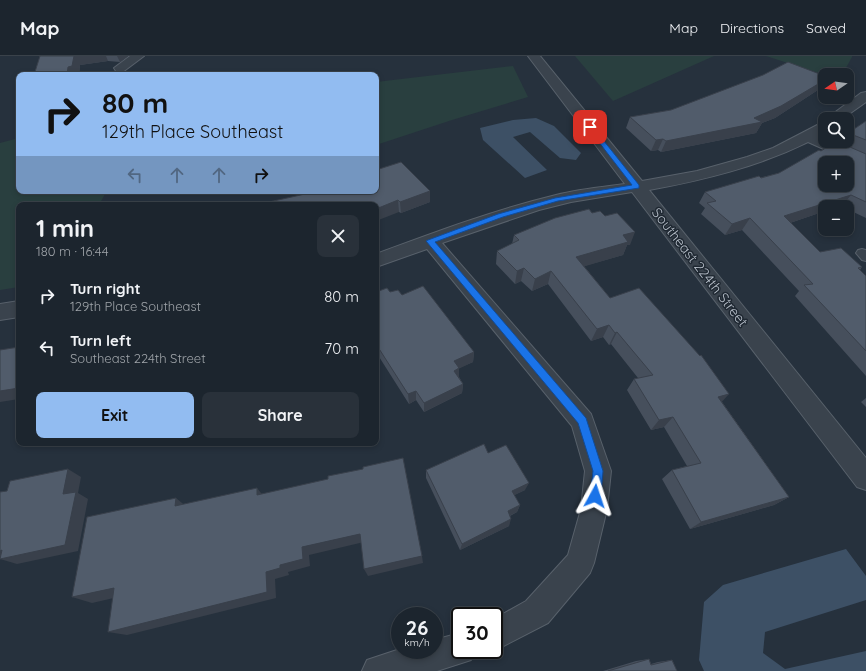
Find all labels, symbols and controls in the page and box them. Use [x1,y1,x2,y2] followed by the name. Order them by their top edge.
[20,16,59,40] text: Map
[669,19,698,37] text: Map
[720,19,784,37] text: Directions
[806,19,846,37] text: Saved
[818,68,854,104] north arrow
[818,68,854,236] map controls
[102,85,168,120] text: 80 m
[36,88,88,140] icon: right
[573,110,607,144] pin
[818,112,854,148] button: search
[579,116,601,138] icon: arrive
[102,120,283,143] text: 129th Place Southeast
[818,156,854,192] button: +
[124,164,146,186] icon: left
[166,164,188,186] icon: ahead
[208,164,230,186] icon: ahead
[250,164,272,186] icon: right
[818,200,854,236] button: −
[648,204,752,330] street label: Southeast 224th Street
[36,213,94,243] text: 1 min
[317,215,359,257] button: close
[36,243,109,259] text: 180 m · 16:44
[70,279,141,298] text: Turn right
[36,285,58,307] icon: right
[324,287,359,306] text: 80 m
[70,298,201,314] text: 129th Place Southeast
[70,331,132,350] text: Turn left
[36,337,58,359] icon: left
[325,339,359,358] text: 70 m
[70,350,206,366] text: Southeast 224th Street
[36,392,194,438] button: Exit
[202,392,359,438] button: Share
[574,475,616,517] position arrow
[451,607,503,659] speed limit sign: 30
[406,615,428,640] text: 26
[404,636,430,649] text: km/h

